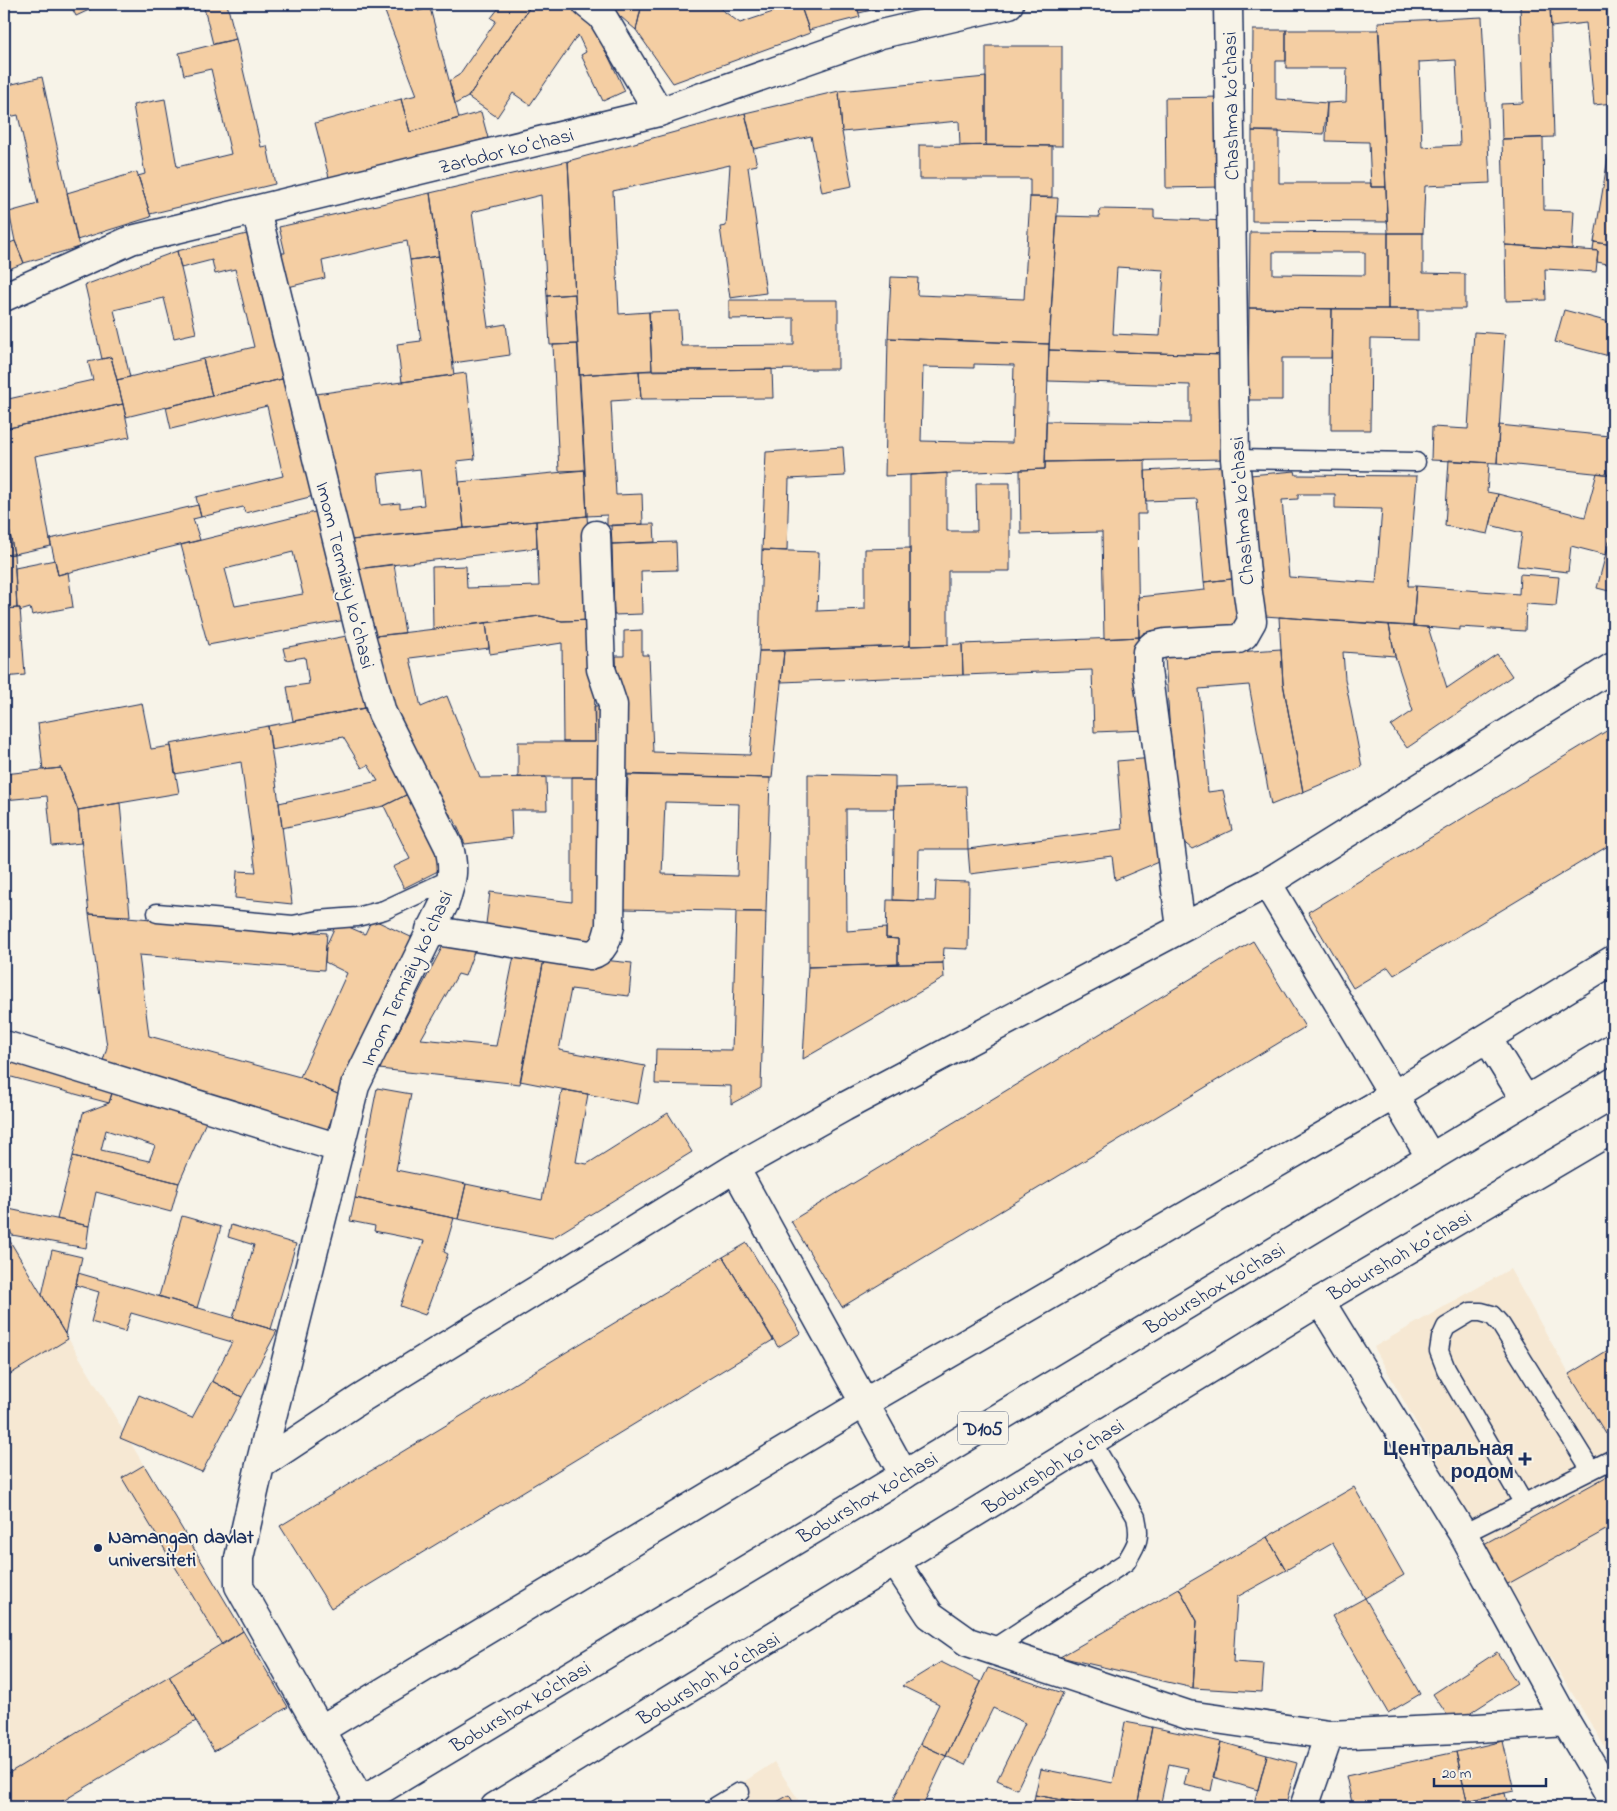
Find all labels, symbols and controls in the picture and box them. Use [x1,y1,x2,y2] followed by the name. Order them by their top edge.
[1217,31,1248,181] street label: Chashma koʻchasi
[436,122,577,183] street label: Zarbdor koʻchasi
[1224,436,1263,586] street label: Chashma koʻchasi
[306,479,381,672] street label: Imom Termiziy koʻchasi
[355,886,462,1072] street label: Imom Termiziy koʻchasi
[1322,1204,1478,1311] street label: Boburshoh koʻchasi
[1139,1237,1291,1344] street label: Boburshox ko'chasi
[958,1412,1008,1445] road number: D105
[977,1413,1131,1524] street label: Boburshoh koʻchasi
[1383,1436,1514,1488] place label: Центральная родом
[792,1446,944,1553] street label: Boburshox ko'chasi
[1518,1452,1532,1466] marker: Центральная родом
[108,1524,254,1576] place label: Namangan davlat universiteti
[92,1542,104,1554] marker: Namangan davlat universiteti
[632,1626,786,1735] street label: Boburshoh koʻchasi
[445,1655,597,1762] street label: Boburshox ko'chasi
[1434,1756,1547,1788] scale bar
[1442,1763,1472,1785] text: 20 m

